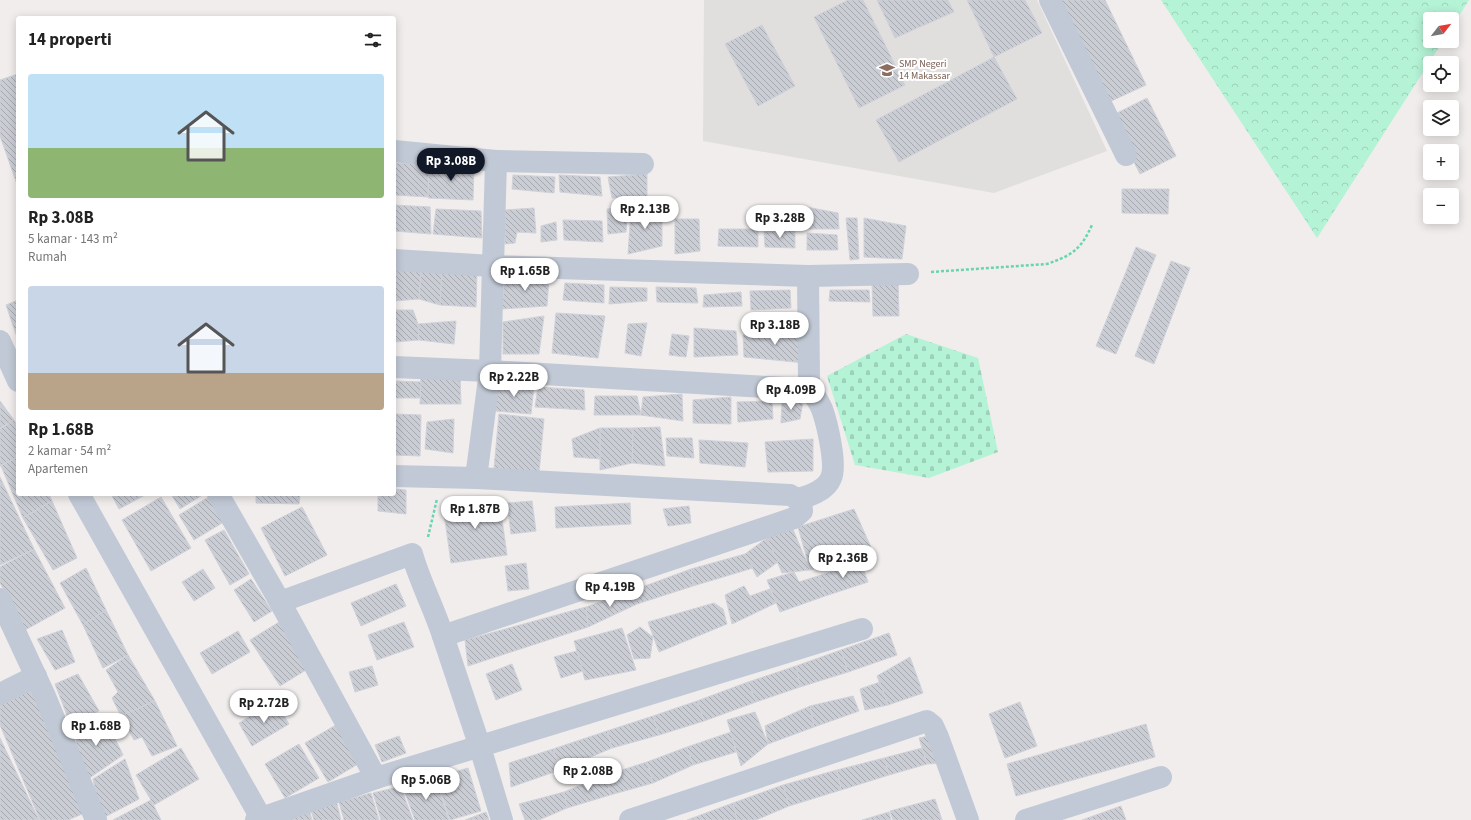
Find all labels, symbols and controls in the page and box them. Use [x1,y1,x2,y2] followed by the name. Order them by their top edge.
[1423,12,1459,48] north arrow
[1423,12,1459,224] map controls
[28,28,112,52] text: 14 properti
[362,29,384,51] icon: filters
[1423,56,1459,92] button: locate
[899,57,951,83] place label: SMP Negeri 14 Makassar
[878,61,896,79] school or university icon: SMP Negeri 14 Makassar
[170,100,242,172] icon: home
[1423,100,1459,136] button: layers
[1423,144,1459,180] button: +
[410,148,492,182] pin: Rp 3.08B
[426,152,476,170] text: Rp 3.08B
[1423,188,1459,224] button: −
[604,196,686,230] pin: Rp 2.13B
[620,200,670,218] text: Rp 2.13B
[739,205,821,239] pin: Rp 3.28B
[28,206,94,230] text: Rp 3.08B
[755,209,805,227] text: Rp 3.28B
[28,230,118,248] text: 5 kamar · 143 m²
[28,248,67,266] text: Rumah
[484,258,566,292] pin: Rp 1.65B
[500,262,550,280] text: Rp 1.65B
[170,312,242,384] icon: home
[734,312,816,346] pin: Rp 3.18B
[750,316,800,334] text: Rp 3.18B
[473,364,555,398] pin: Rp 2.22B
[489,368,539,386] text: Rp 2.22B
[750,377,832,411] pin: Rp 4.09B
[766,381,816,399] text: Rp 4.09B
[28,418,94,442] text: Rp 1.68B
[28,442,111,460] text: 2 kamar · 54 m²
[28,460,88,478] text: Apartemen
[434,496,516,530] pin: Rp 1.87B
[450,500,500,518] text: Rp 1.87B
[802,545,884,579] pin: Rp 2.36B
[818,549,868,567] text: Rp 2.36B
[569,574,651,608] pin: Rp 4.19B
[585,578,635,596] text: Rp 4.19B
[223,690,305,724] pin: Rp 2.72B
[239,694,289,712] text: Rp 2.72B
[55,713,137,747] pin: Rp 1.68B
[71,717,121,735] text: Rp 1.68B
[547,758,629,792] pin: Rp 2.08B
[563,762,613,780] text: Rp 2.08B
[385,767,467,801] pin: Rp 5.06B
[401,771,451,789] text: Rp 5.06B

